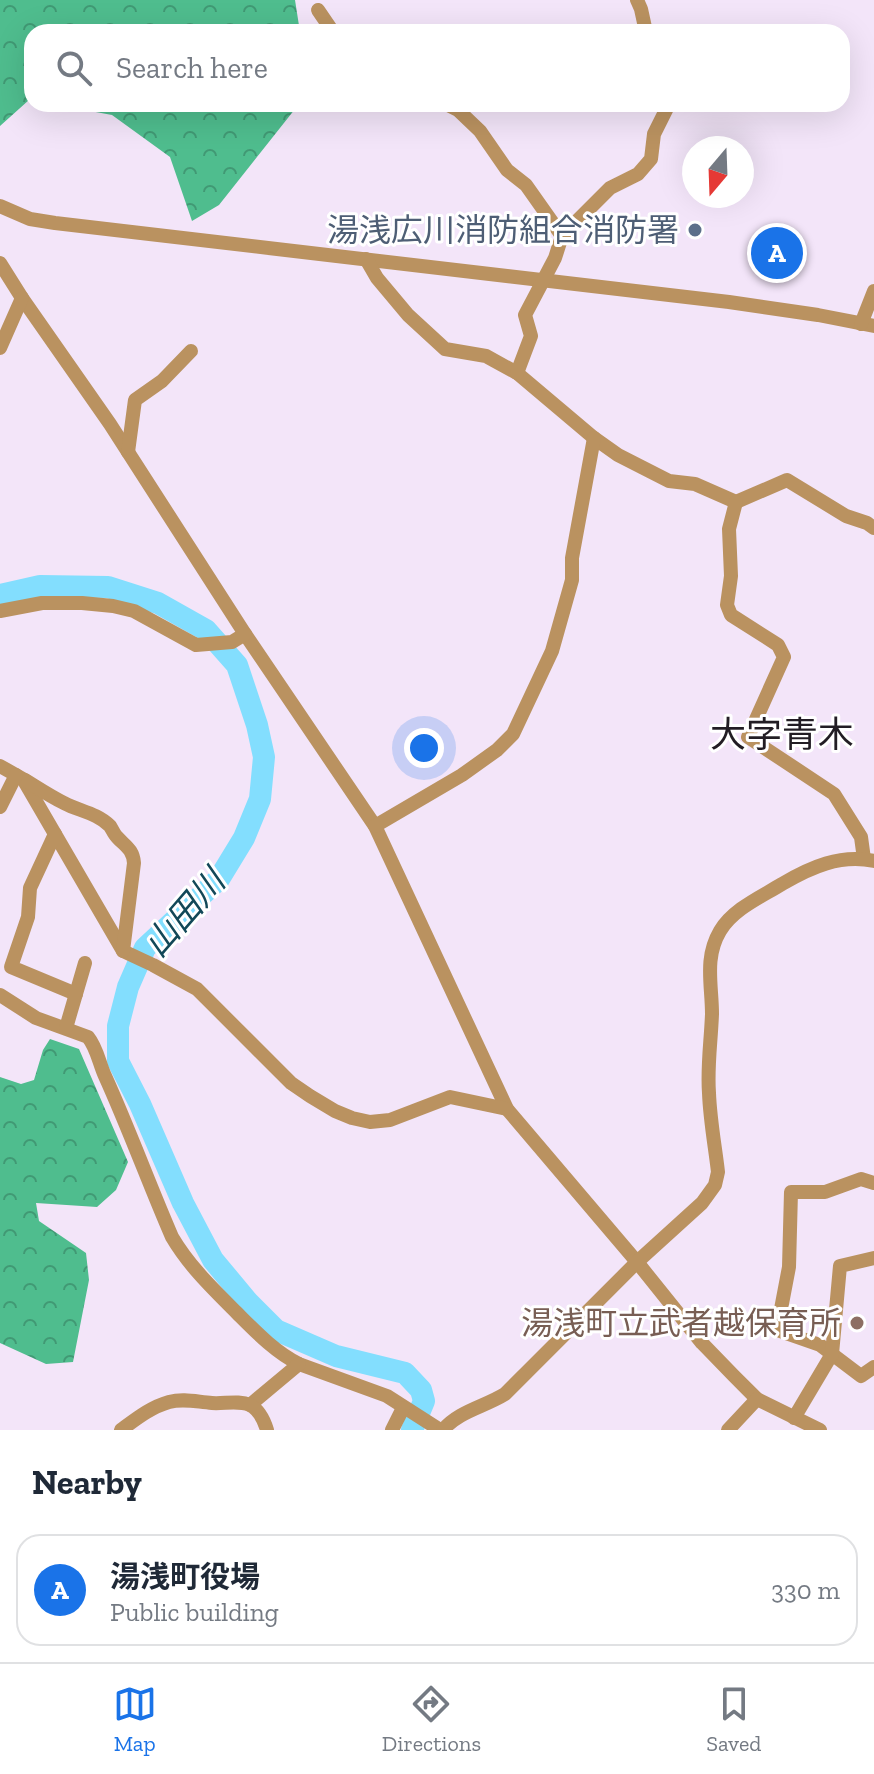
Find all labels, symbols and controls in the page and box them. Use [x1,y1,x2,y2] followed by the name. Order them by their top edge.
[24,24,850,112] search box
[52,46,96,90] icon: search
[116,50,268,86] text: Search here
[682,136,754,208] north arrow
[327,211,679,249] place label: 湯浅広川消防組合消防署
[686,221,704,239] marker: 湯浅広川消防組合消防署
[751,223,803,283] pin: A
[710,713,854,756] district label: 大字青木
[404,728,444,768] your location
[135,859,235,965] water label: 山田川
[521,1304,841,1342] place label: 湯浅町立武者越保育所
[848,1314,866,1332] marker: 湯浅町立武者越保育所
[32,1462,142,1503] text: Nearby
[110,1559,260,1595] text: 湯浅町役場
[51,1574,69,1606] text: A
[771,1574,840,1606] text: 330 m
[110,1596,279,1628] text: Public building
[113,1682,157,1757] tab: Map
[382,1682,481,1757] tab: Directions
[706,1682,761,1757] tab: Saved

